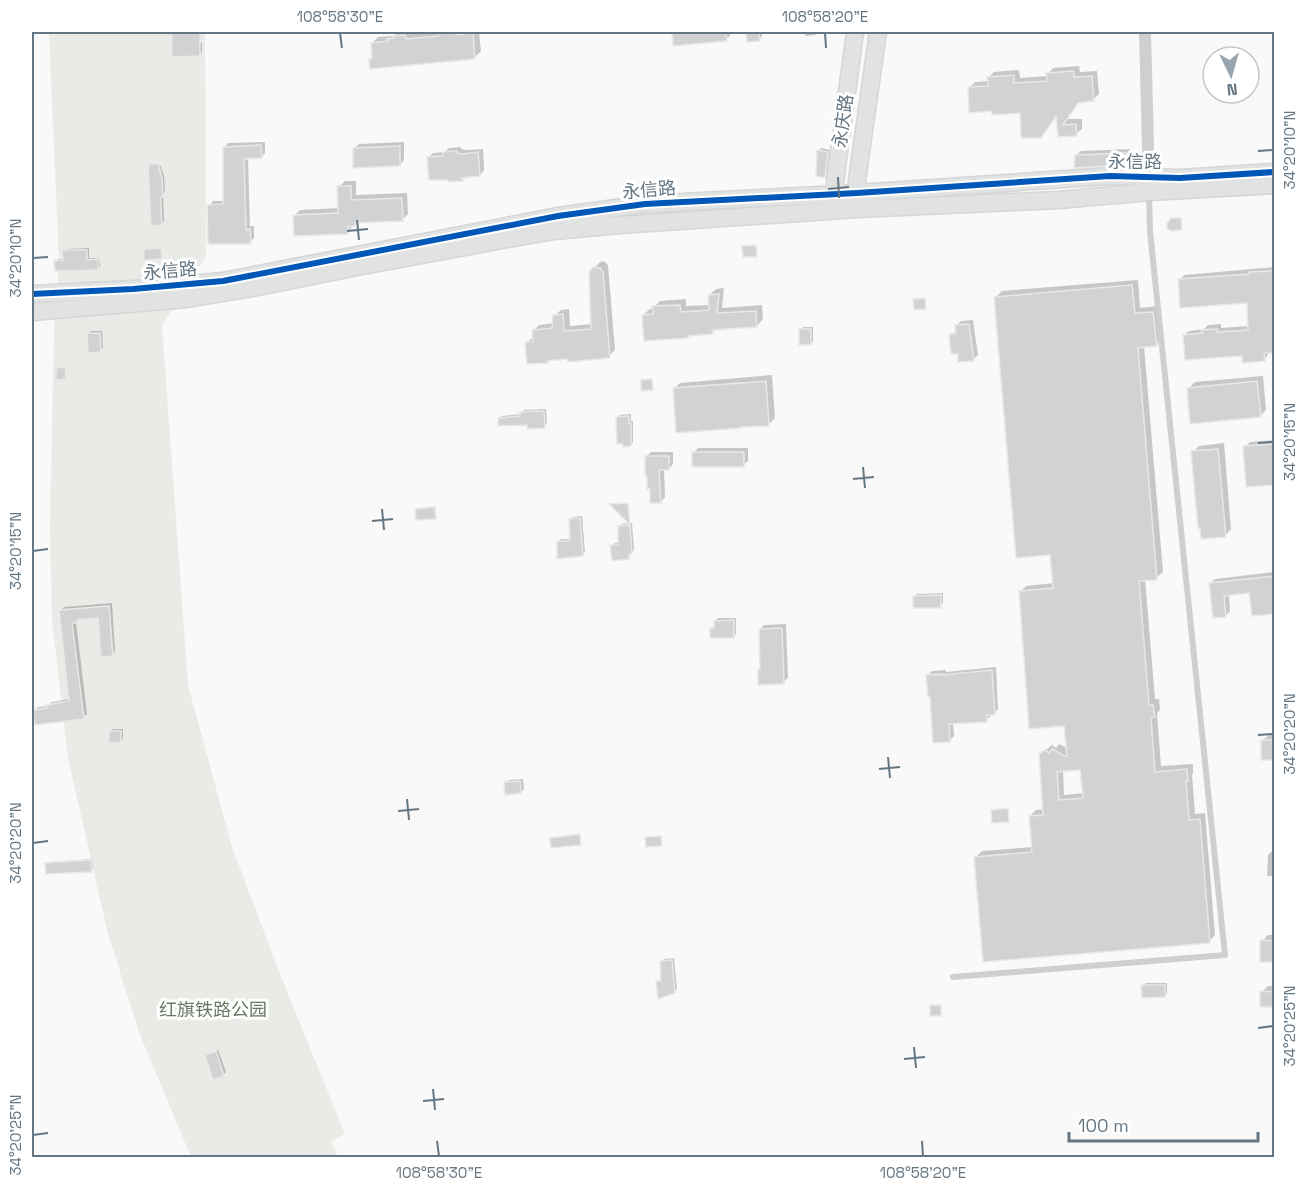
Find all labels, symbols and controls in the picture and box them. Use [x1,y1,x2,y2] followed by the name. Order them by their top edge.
[297,7,383,26] text: 108°58'30"E
[782,7,868,26] text: 108°58'20"E
[1201,45,1261,105] north arrow
[1226,79,1239,100] text: N
[827,93,858,149] street label: 永庆路
[1280,111,1299,189] text: 34°20'10"N
[1108,150,1162,173] street label: 永信路
[621,176,677,203] street label: 永信路
[6,219,25,297] text: 34°20'10"N
[142,257,198,284] street label: 永信路
[1280,403,1299,481] text: 34°20'15"N
[6,512,25,590] text: 34°20'15"N
[1280,693,1299,775] text: 34°20'20"N
[6,802,25,884] text: 34°20'20"N
[1280,986,1299,1066] text: 34°20'25"N
[159,998,267,1021] park label: 红旗铁路公园
[6,1095,25,1175] text: 34°20'25"N
[1069,1105,1258,1143] scale bar
[1078,1114,1129,1137] text: 100 m
[396,1163,482,1182] text: 108°58'30"E
[880,1163,966,1182] text: 108°58'20"E

